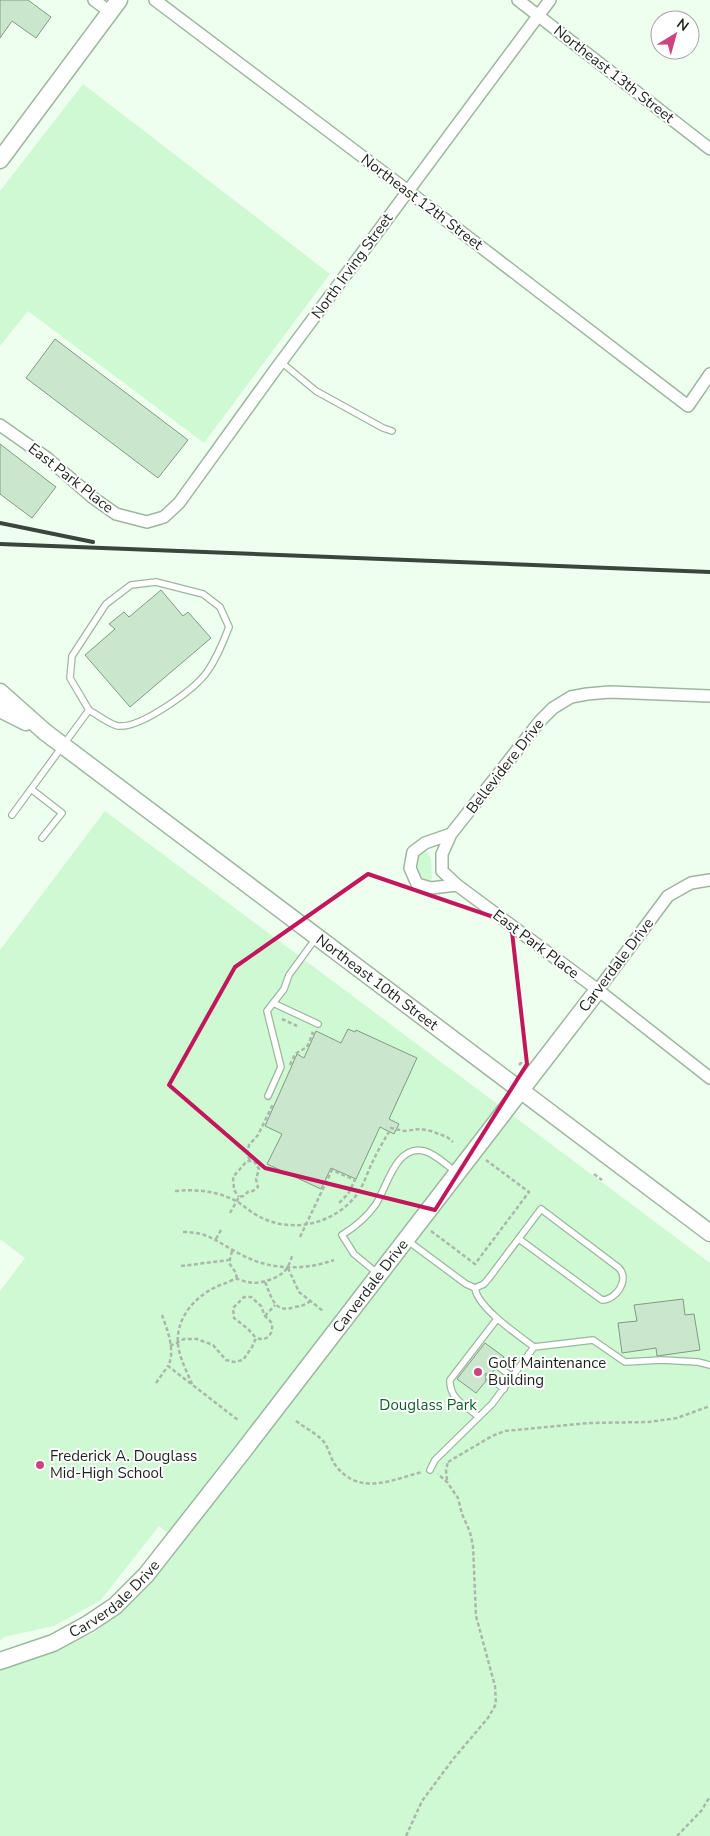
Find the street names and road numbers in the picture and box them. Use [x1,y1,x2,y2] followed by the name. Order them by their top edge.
[550,21,679,128] street label: Northeast 13th Street
[357,150,488,255] street label: Northeast 12th Street
[307,209,397,323] street label: North Irving Street
[24,438,118,518] street label: East Park Place
[462,714,548,818] street label: Bellevidere Drive
[489,905,583,983] street label: East Park Place
[574,914,658,1016] street label: Carverdale Drive
[312,930,443,1035] street label: Northeast 10th Street
[328,1235,413,1337] street label: Carverdale Drive
[65,1556,164,1642] street label: Carverdale Drive

